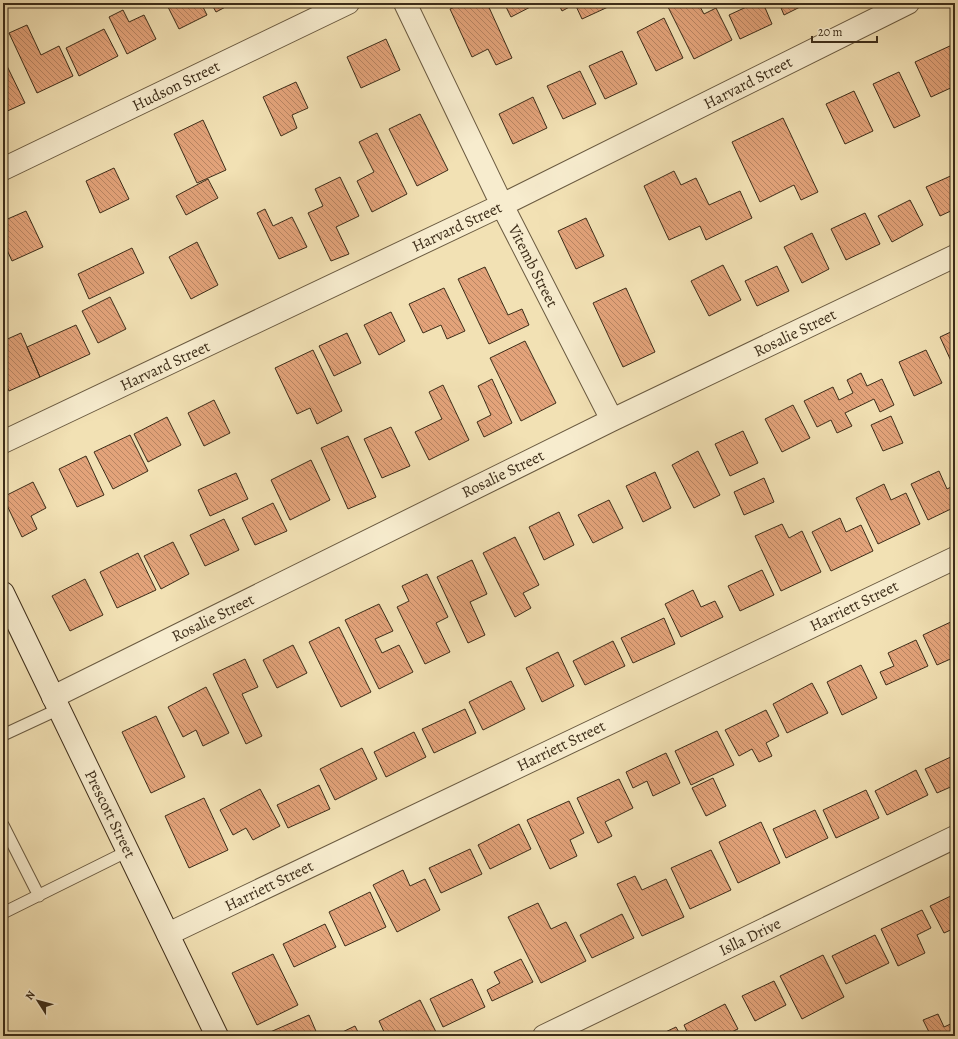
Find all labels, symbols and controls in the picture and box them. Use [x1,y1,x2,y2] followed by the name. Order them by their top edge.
[812,18,877,44] scale bar
[818,24,842,40] text: 20 m
[700,51,796,115] street label: Harvard Street
[128,55,224,117] street label: Hudson Street
[408,197,506,257] street label: Harvard Street
[502,220,563,311] street label: Vitemb Street
[750,304,840,362] street label: Rosalie Street
[116,336,214,396] street label: Harvard Street
[458,445,548,503] street label: Rosalie Street
[806,575,902,637] street label: Harriett Street
[168,589,258,647] street label: Rosalie Street
[513,715,609,777] street label: Harriett Street
[79,766,141,862] street label: Prescott Street
[221,855,317,917] street label: Harriett Street
[715,913,785,961] street label: Islla Drive
[18,981,58,1021] north arrow
[22,988,39,1003] text: N

